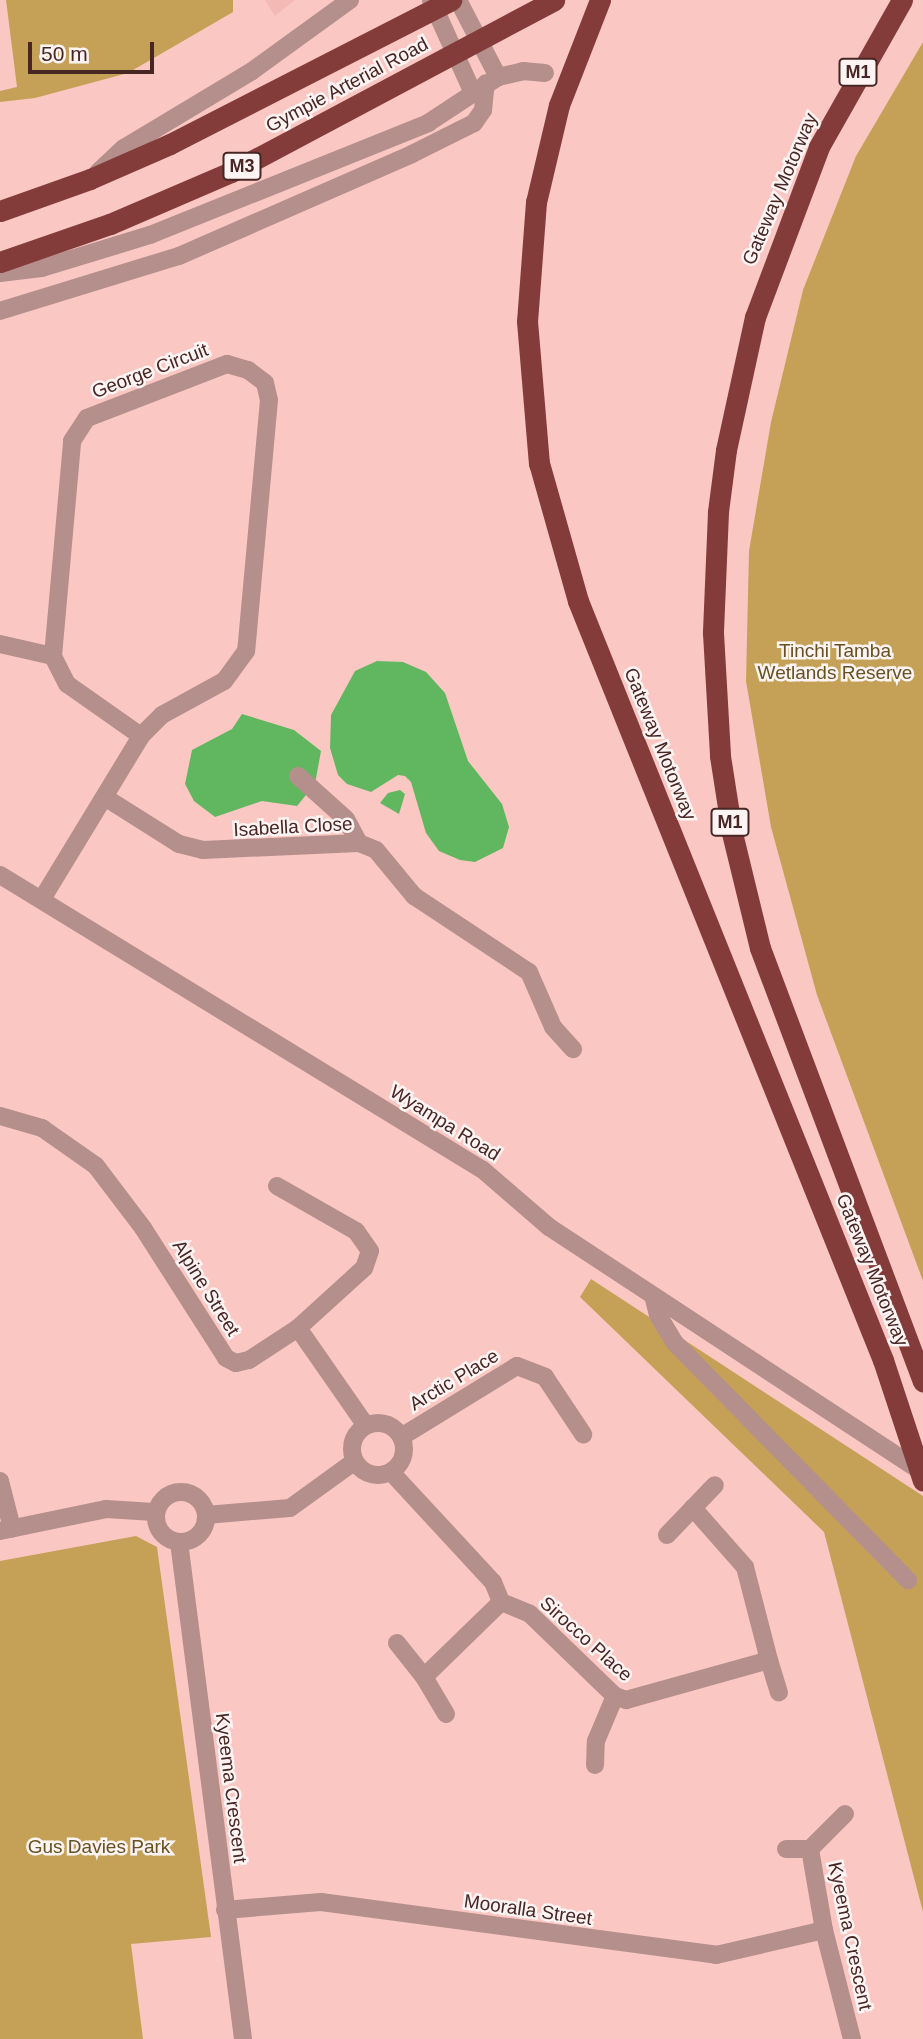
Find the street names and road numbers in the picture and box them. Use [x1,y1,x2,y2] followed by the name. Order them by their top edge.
[261,32,433,138] street label: Gympie Arterial Road
[837,58,879,86] road number: M1
[738,110,822,268] street label: Gateway Motorway
[221,152,263,181] road number: M3
[89,338,211,404] street label: George Circuit
[619,664,701,824] street label: Gateway Motorway
[709,808,751,836] road number: M1
[233,812,353,842] street label: Isabella Close
[386,1080,504,1166] street label: Wyampa Road
[831,1190,913,1350] street label: Gateway Motorway
[168,1236,244,1340] street label: Alpine Street
[405,1344,503,1416] street label: Arctic Place
[535,1592,637,1686] street label: Sirocco Place
[210,1712,252,1864] street label: Kyeema Crescent
[823,1860,877,2012] street label: Kyeema Crescent
[463,1890,593,1930] street label: Mooralla Street

